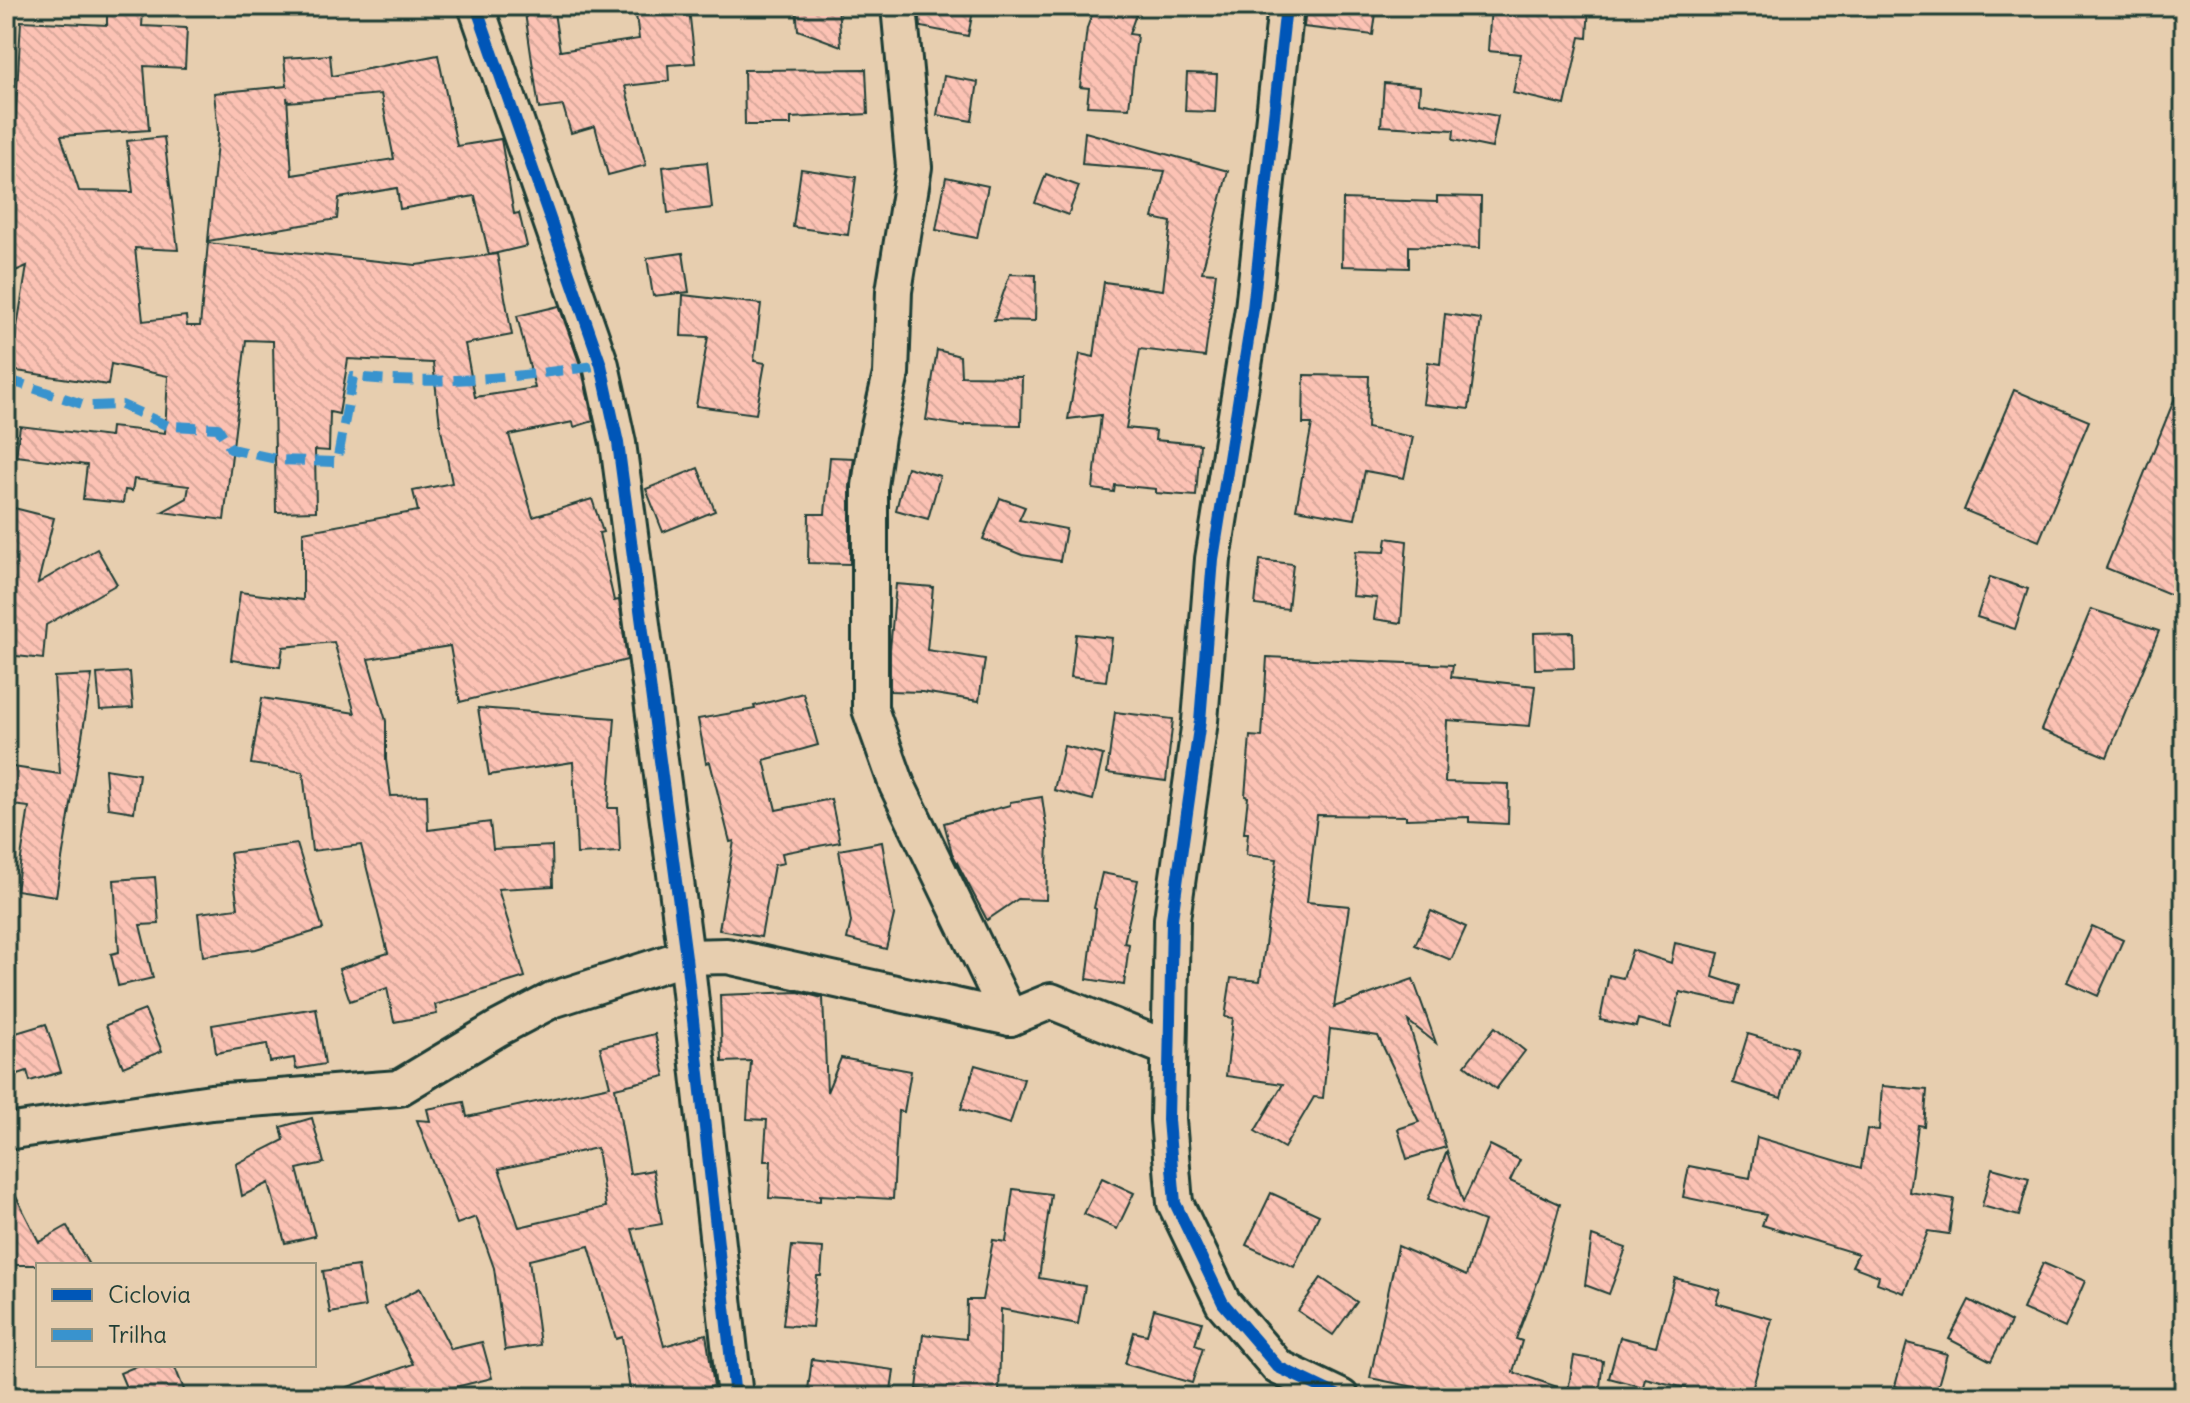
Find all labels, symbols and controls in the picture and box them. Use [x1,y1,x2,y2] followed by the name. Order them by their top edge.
[36,1263,316,1367] legend
[108,1279,191,1309] text: Ciclovia
[108,1319,167,1349] text: Trilha

